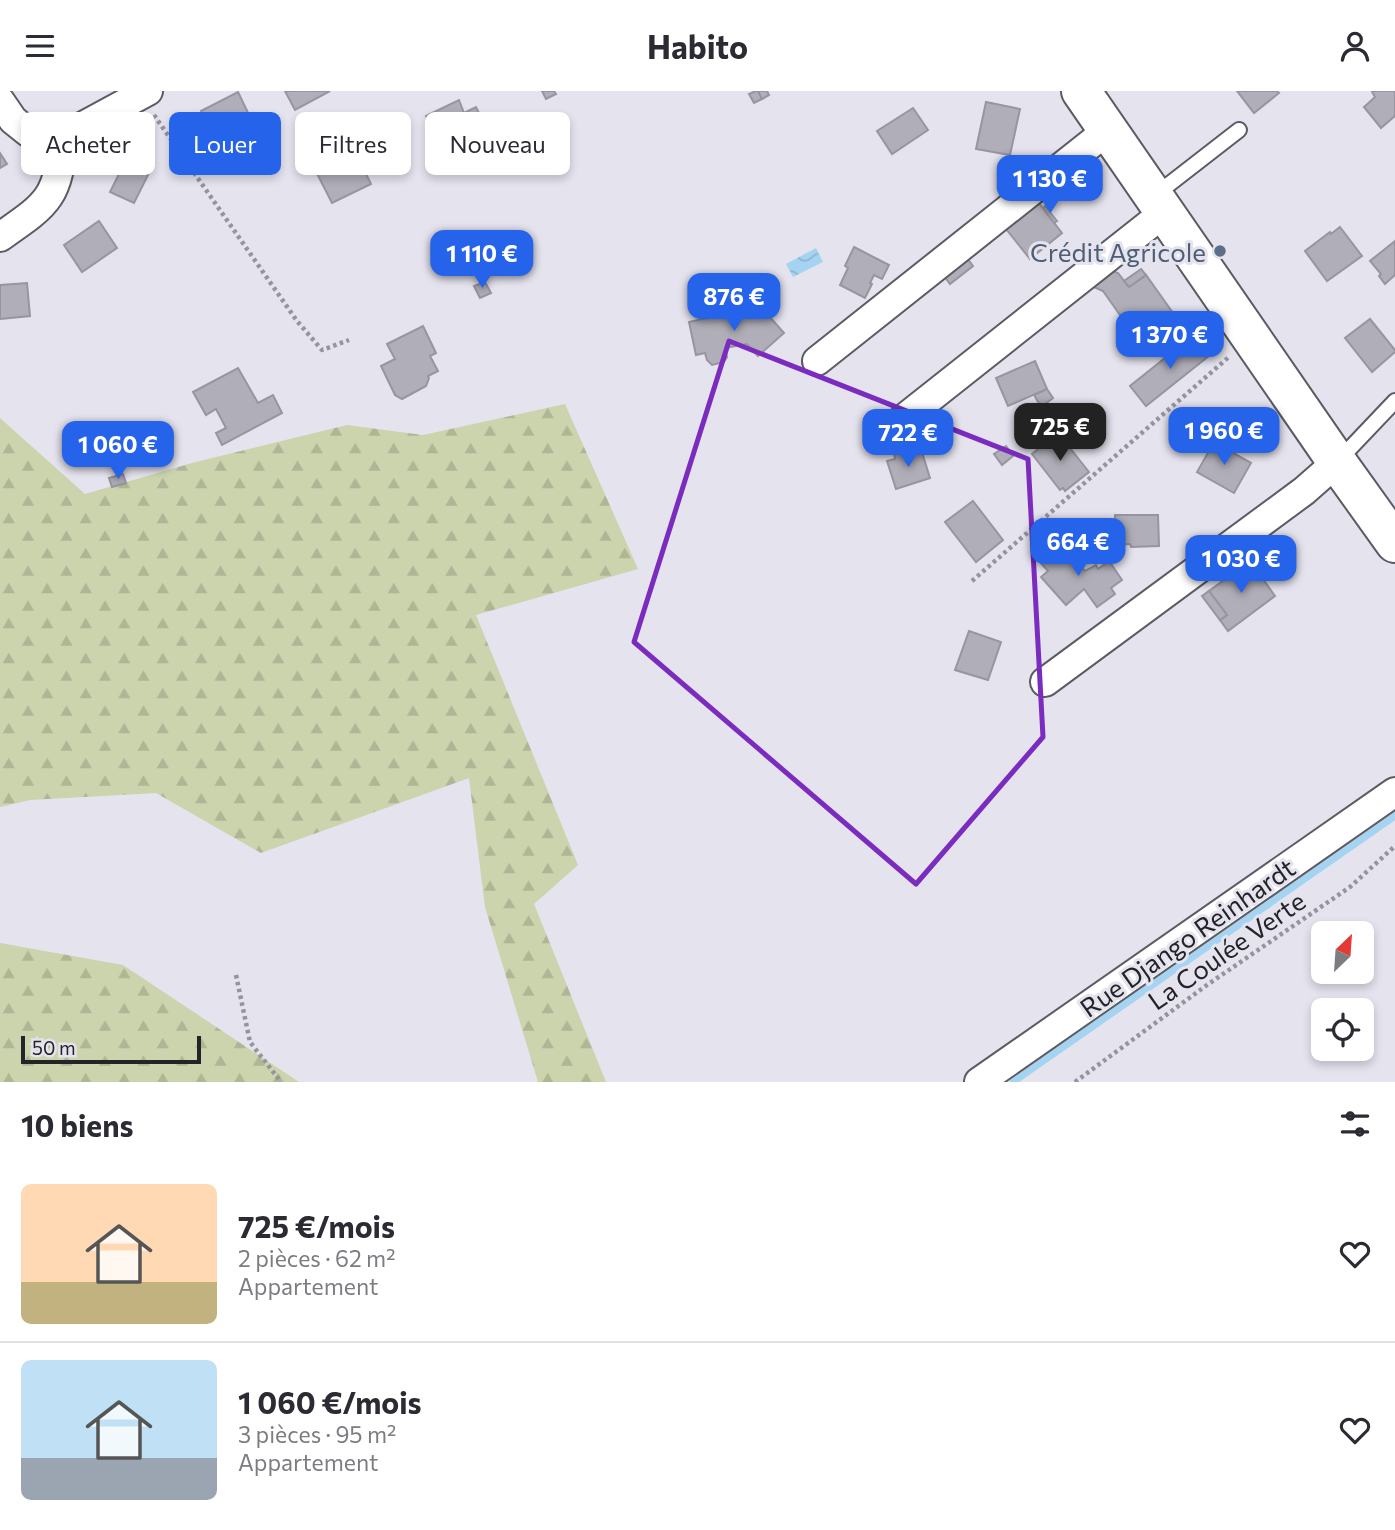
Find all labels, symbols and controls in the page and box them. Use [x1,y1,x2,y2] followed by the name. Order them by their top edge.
[647,26,748,66] text: Habito
[21,27,59,65] icon: menu
[1336,27,1374,65] icon: person
[21,112,155,175] chip: Acheter
[169,112,281,175] chip: Louer
[295,112,411,175] chip: Filtres
[425,112,570,175] chip: Nouveau
[985,155,1115,215] pin: 1 130 €
[1013,164,1087,192] text: 1 130 €
[417,231,547,290] pin: 1 110 €
[1030,236,1206,267] place label: Crédit Agricole
[446,239,518,267] text: 1 110 €
[1212,243,1228,259] marker: Crédit Agricole
[685,273,783,333] pin: 876 €
[703,282,765,310] text: 876 €
[1105,311,1235,371] pin: 1 370 €
[1132,320,1208,348] text: 1 370 €
[1011,403,1109,463] pin: 725 €
[1159,407,1289,467] pin: 1 960 €
[859,409,957,469] pin: 722 €
[1030,412,1090,440] text: 725 €
[1184,416,1264,444] text: 1 960 €
[878,418,938,446] text: 722 €
[53,421,183,481] pin: 1 060 €
[78,430,158,458] text: 1 060 €
[1029,519,1127,578] pin: 664 €
[1046,527,1110,555] text: 664 €
[1176,535,1306,595] pin: 1 030 €
[1201,544,1281,572] text: 1 030 €
[1074,851,1300,1023] street label: Rue Django Reinhardt
[1141,884,1311,1016] street label: La Coulée Verte
[1311,921,1374,983] north arrow
[1311,921,1374,1061] map controls
[1311,998,1374,1061] button: locate
[21,1033,201,1065] scale bar
[32,1036,76,1059] text: 50 m
[1336,1105,1374,1143] icon: filters
[21,1106,134,1143] text: 10 biens
[238,1207,395,1244] text: 725 €/mois
[77,1212,161,1296] icon: home
[1336,1235,1374,1273] icon: heart
[238,1244,395,1272] text: 2 pièces · 62 m²
[238,1272,379,1300] text: Appartement
[238,1383,422,1420] text: 1 060 €/mois
[77,1388,161,1472] icon: home
[1336,1411,1374,1449] icon: heart
[238,1420,396,1448] text: 3 pièces · 95 m²
[238,1448,379,1476] text: Appartement

